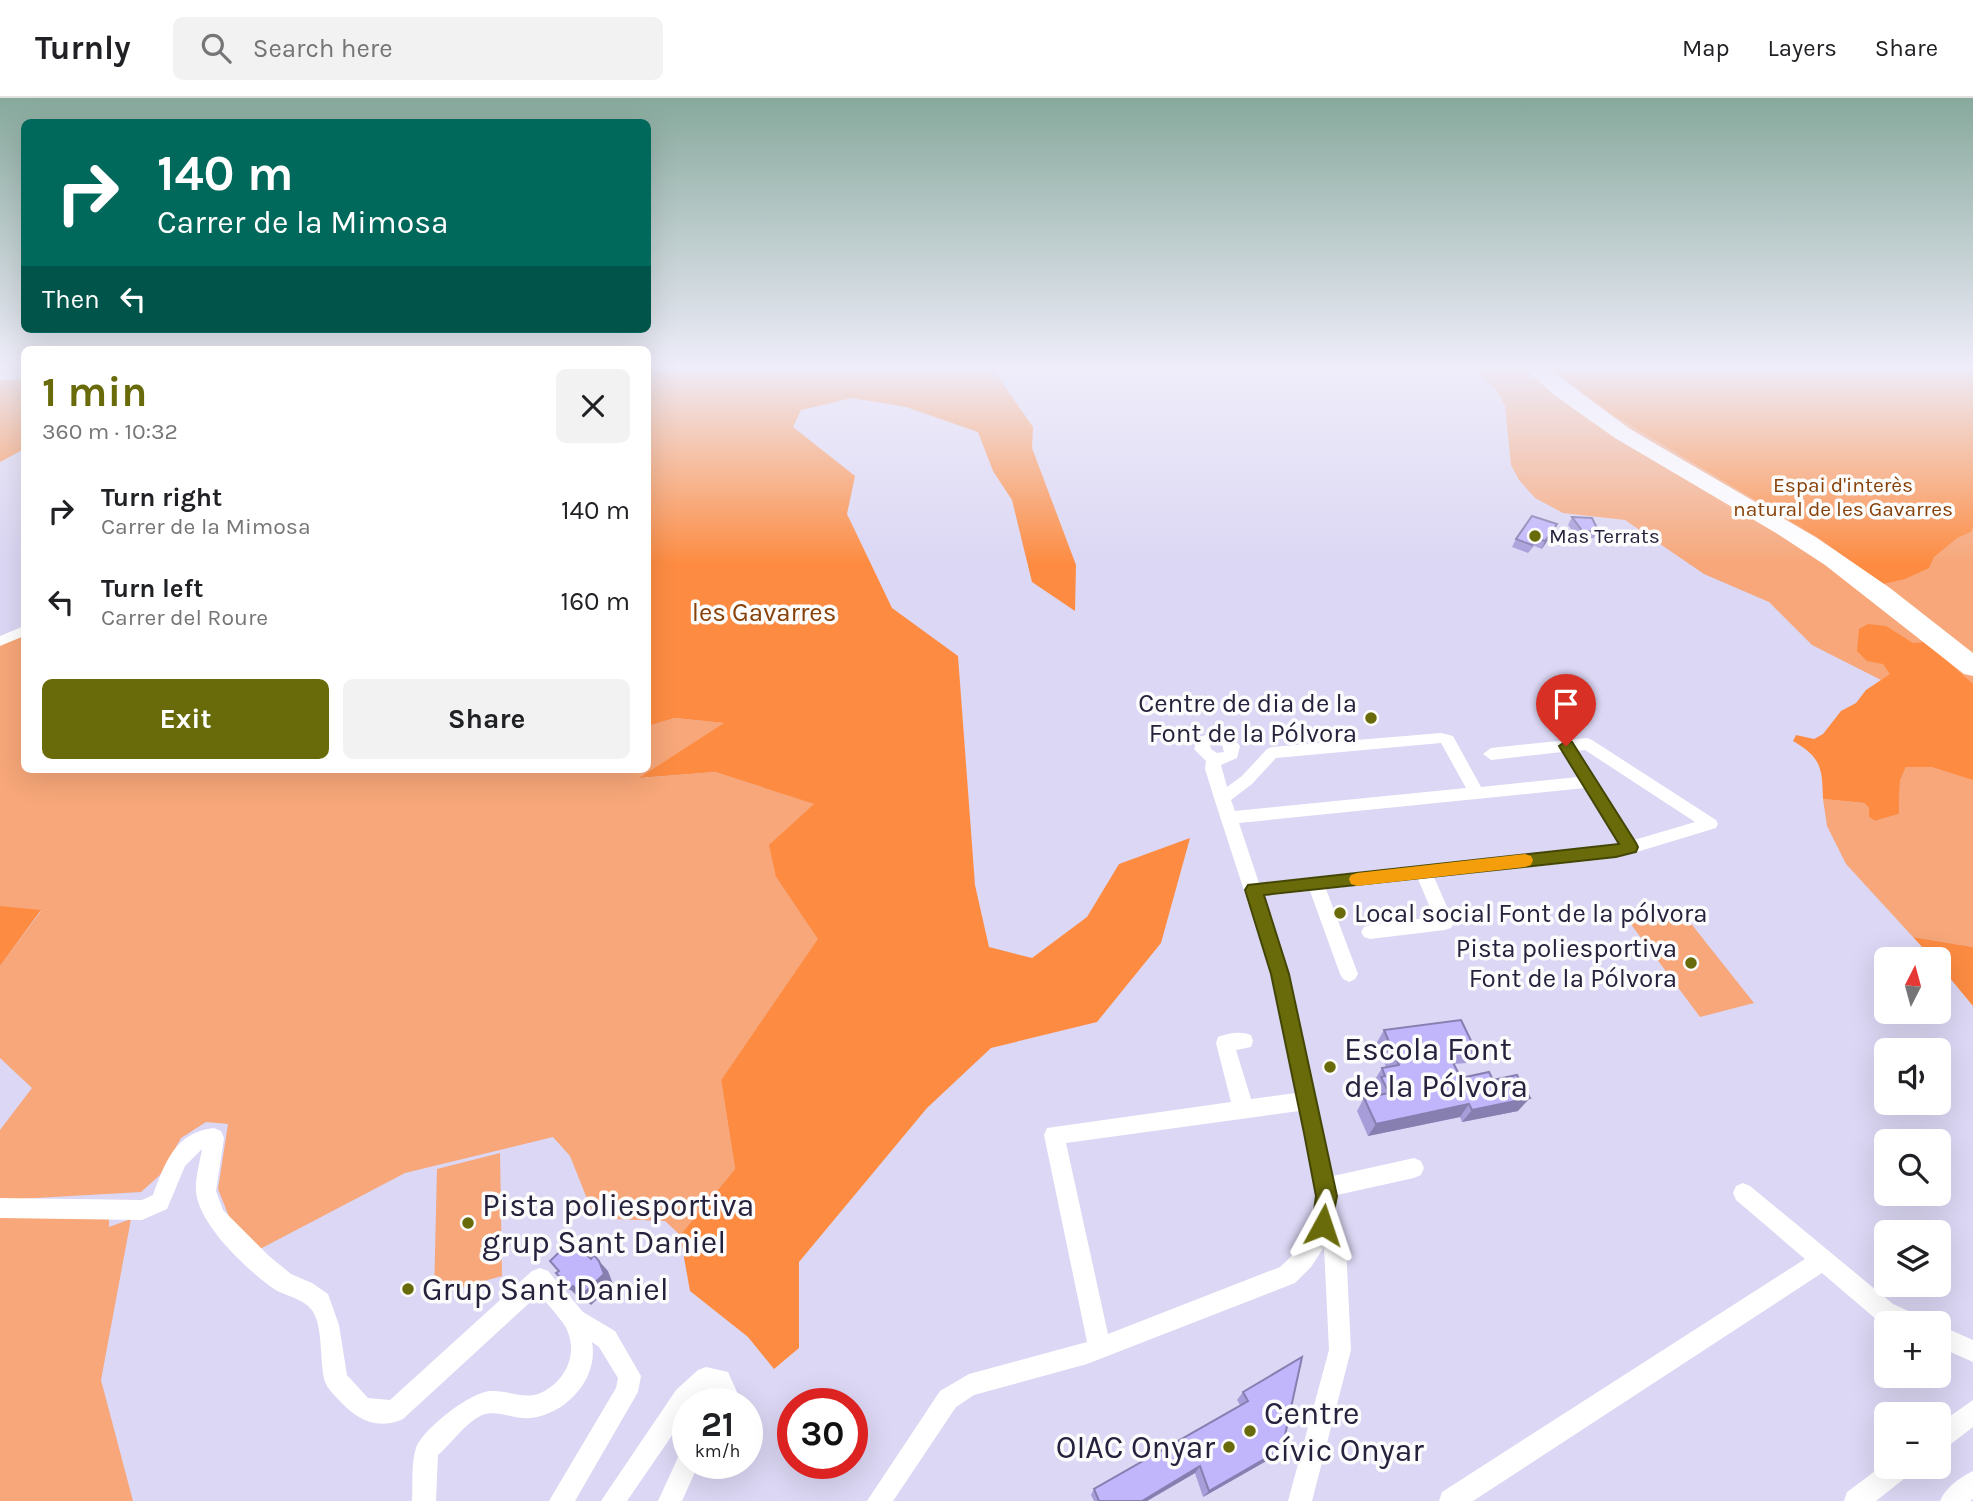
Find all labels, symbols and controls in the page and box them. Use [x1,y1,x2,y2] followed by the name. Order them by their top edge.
[173,17,663,80] search box
[35,29,131,67] text: Turnly
[197,29,235,67] icon: search
[253,33,393,64] text: Search here
[1682,34,1730,62] text: Map
[1768,34,1837,62] text: Layers
[1875,34,1938,62] text: Share
[157,145,294,202] text: 140 m
[42,147,133,238] icon: right
[157,204,449,241] text: Carrer de la Mimosa
[114,280,152,318] icon: left
[42,284,100,315] text: Then
[42,367,147,417] text: 1 min
[556,369,630,443] button: close
[42,418,178,445] text: 360 m · 10:32
[1733,473,1953,521] park label: Espai d'interès natural de les Gavarres
[101,482,222,513] text: Turn right
[42,492,80,530] icon: right
[561,495,630,526] text: 140 m
[101,513,311,540] text: Carrer de la Mimosa
[1549,524,1660,548] place label: Mas Terrats
[1527,528,1543,544] marker: Mas Terrats
[101,573,203,604] text: Turn left
[42,583,80,621] icon: left
[561,586,630,617] text: 160 m
[692,597,836,628] park label: les Gavarres
[101,604,268,631] text: Carrer del Roure
[1536,674,1596,746] pin
[42,679,329,759] button: Exit
[343,679,630,759] button: Share
[1547,685,1585,723] icon: arrive
[1138,688,1357,749] place label: Centre de dia de la Font de la Pólvora
[1363,710,1379,726] marker: Centre de dia de la Font de la Pólvora
[1354,898,1707,929] place label: Local social Font de la pólvora
[1332,905,1348,921] marker: Local social Font de la pólvora
[1456,933,1677,994] place label: Pista poliesportiva Font de la Pólvora
[1874,947,1951,1024] north arrow
[1874,947,1951,1479] map controls
[1683,955,1699,971] marker: Pista poliesportiva Font de la Pólvora
[1344,1031,1528,1105] place label: Escola Font de la Pólvora
[1874,1038,1951,1115] button: sound
[1322,1059,1338,1075] marker: Escola Font de la Pólvora
[1874,1129,1951,1206] button: search
[482,1187,754,1261] place label: Pista poliesportiva grup Sant Daniel
[1286,1188,1360,1262] position arrow
[460,1215,476,1231] marker: Pista poliesportiva grup Sant Daniel
[1874,1220,1951,1297] button: layers
[422,1271,669,1308] place label: Grup Sant Daniel
[400,1281,416,1297] marker: Grup Sant Daniel
[1874,1311,1951,1388] button: +
[777,1388,868,1479] speed limit sign: 30
[1264,1395,1424,1469] place label: Centre cívic Onyar
[1874,1402,1951,1479] button: −
[701,1404,734,1445] text: 21
[1242,1423,1258,1439] marker: Centre cívic Onyar
[1056,1429,1215,1466] place label: OIAC Onyar
[1221,1439,1237,1455] marker: OIAC Onyar
[695,1440,740,1462] text: km/h

